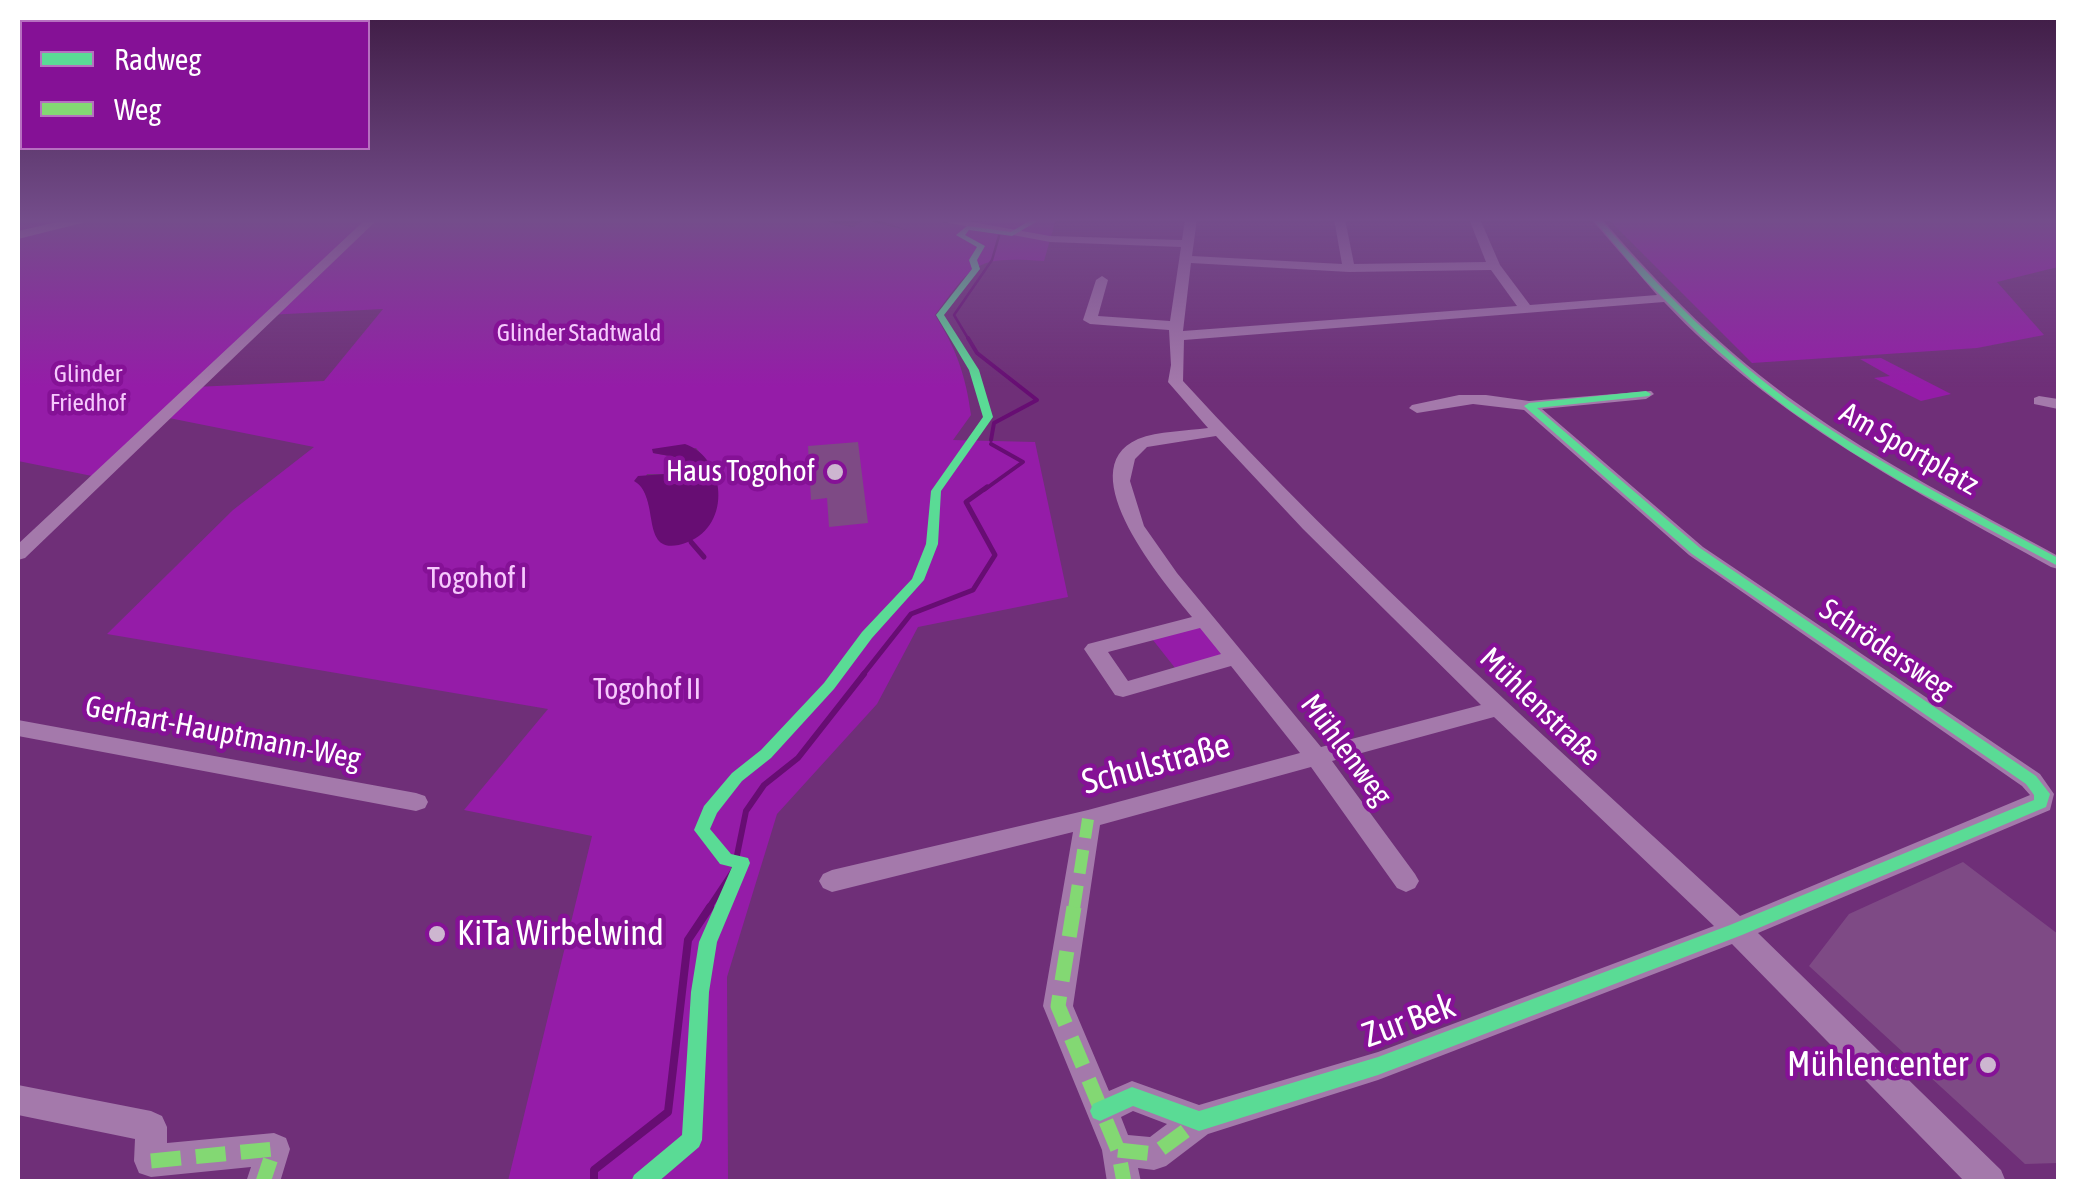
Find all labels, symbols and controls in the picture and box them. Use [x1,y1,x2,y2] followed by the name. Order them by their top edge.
[20,20,370,150] legend
[114,42,201,76] text: Radweg
[114,92,161,126] text: Weg
[497,318,661,348] park label: Glinder Stadtwald
[50,359,126,418] park label: Glinder Friedhof
[1833,395,1985,503] street label: Am Sportplatz
[666,454,815,490] place label: Haus Togohof
[824,461,846,483] marker: Haus Togohof
[427,561,527,597] park label: Togohof I
[1813,591,1959,707] street label: Schrödersweg
[1472,641,1608,773] street label: Mühlenstraße
[593,672,701,708] park label: Togohof II
[1293,688,1399,812] street label: Mühlenweg
[82,689,364,777] street label: Gerhart-Hauptmann-Weg
[1077,724,1235,804] street label: Schulstraße
[457,913,664,955] place label: KiTa Wirbelwind
[426,923,448,945] marker: KiTa Wirbelwind
[1357,985,1461,1057] street label: Zur Bek
[1787,1044,1968,1086] place label: Mühlencenter
[1977,1054,1999,1076] marker: Mühlencenter

